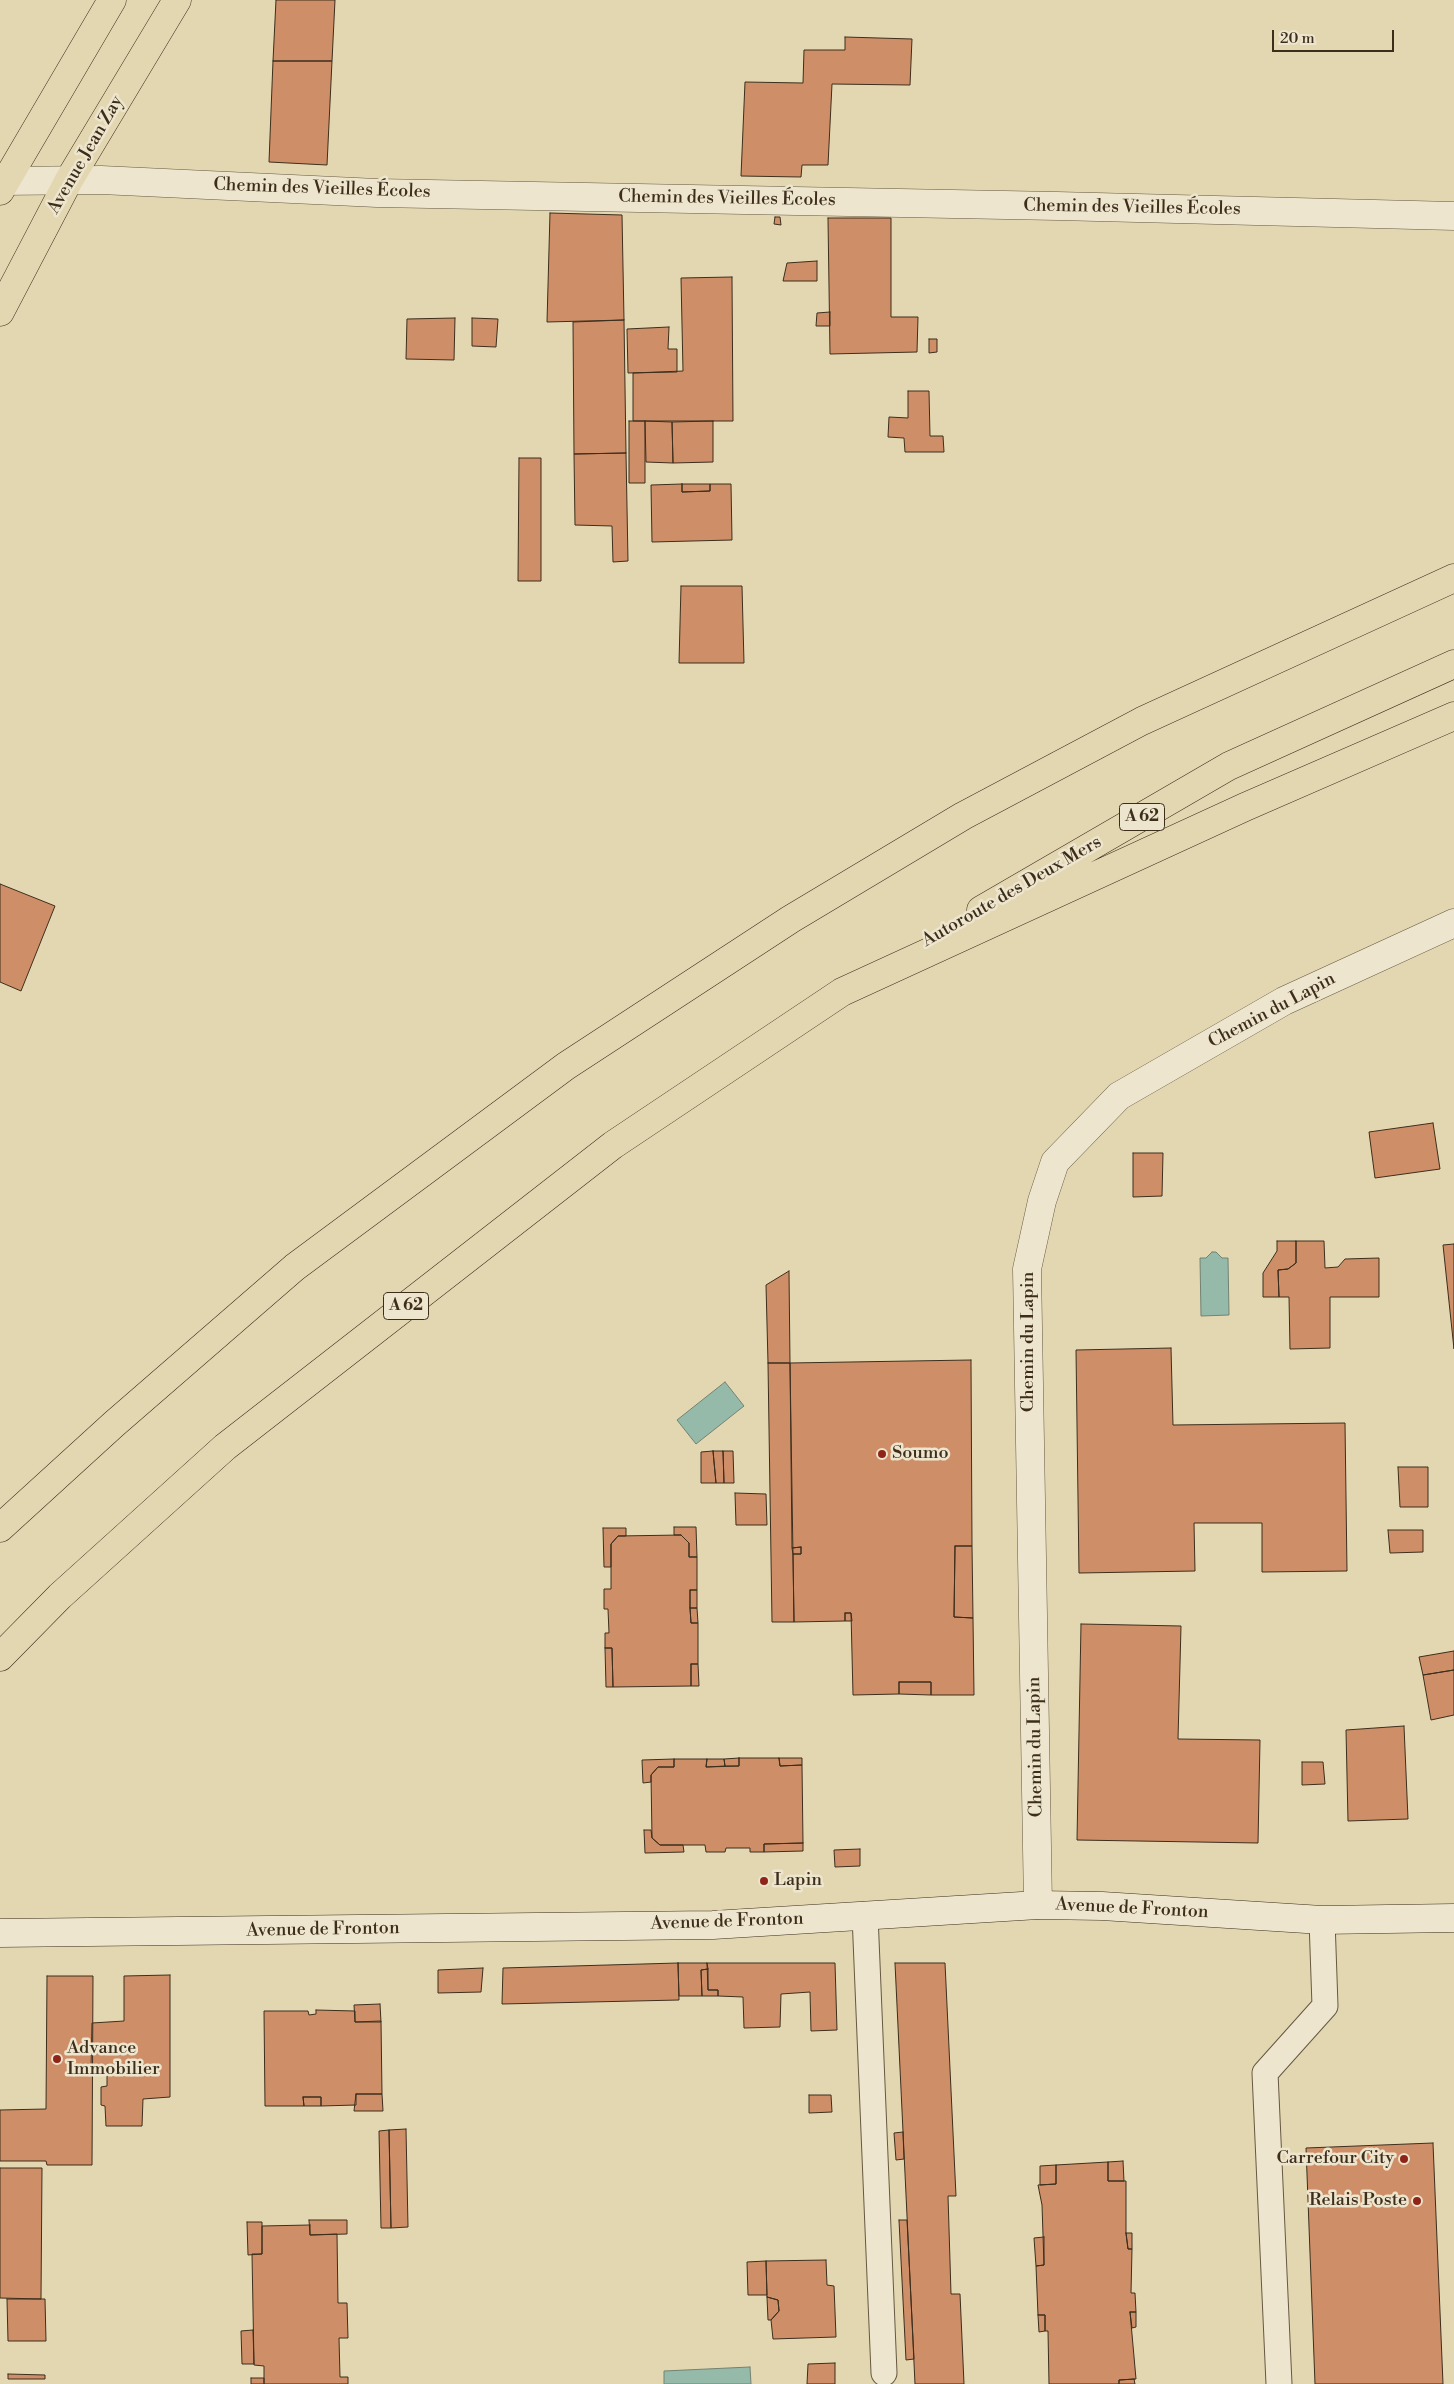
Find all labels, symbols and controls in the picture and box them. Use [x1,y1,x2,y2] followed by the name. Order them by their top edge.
[1274,20,1396,52] scale bar
[1280,29,1315,48] text: 20 m
[43,92,129,218] street label: Avenue Jean Zay
[213,174,431,204] street label: Chemin des Vieilles Écoles
[618,186,836,212] street label: Chemin des Vieilles Écoles
[1023,195,1241,221] street label: Chemin des Vieilles Écoles
[1120,804,1164,830] road number: A 62
[919,832,1105,952] street label: Autoroute des Deux Mers
[1205,968,1339,1054] street label: Chemin du Lapin
[1018,1272,1040,1412] street label: Chemin du Lapin
[384,1292,428,1320] road number: A 62
[892,1443,949,1465] place label: Soumo
[876,1448,888,1460] marker: Soumo
[1024,1677,1048,1817] street label: Chemin du Lapin
[774,1870,822,1892] place label: Lapin
[758,1875,770,1887] marker: Lapin
[1055,1894,1209,1924] street label: Avenue de Fronton
[650,1909,804,1935] street label: Avenue de Fronton
[246,1918,400,1942] street label: Avenue de Fronton
[67,2038,160,2080] place label: Advance Immobilier
[51,2053,63,2065] marker: Advance Immobilier
[1276,2148,1394,2170] place label: Carrefour City
[1398,2153,1410,2165] marker: Carrefour City
[1309,2190,1407,2212] place label: Relais Poste
[1411,2195,1423,2207] marker: Relais Poste

